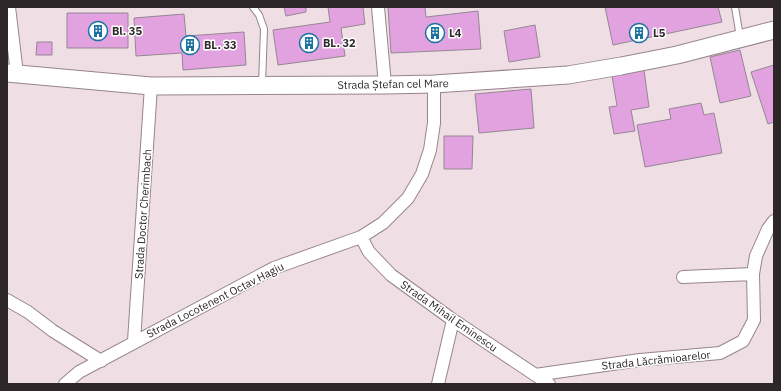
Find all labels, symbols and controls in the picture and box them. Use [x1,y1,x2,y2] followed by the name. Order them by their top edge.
[87,20,109,42] building icon: Bl. 35
[424,22,446,44] building icon: L4
[628,22,650,44] building icon: L5
[112,24,142,38] place label: Bl. 35
[449,26,462,40] place label: L4
[653,26,666,40] place label: L5
[298,32,320,54] building icon: BL. 32
[179,34,201,56] building icon: BL. 33
[323,36,356,50] place label: BL. 32
[204,38,237,52] place label: BL. 33
[337,76,449,92] street label: Strada Ștefan cel Mare
[131,149,155,279] street label: Strada Doctor Cherimbach
[144,259,286,341] street label: Strada Locotenent Octav Hagiu
[398,277,500,355] street label: Strada Mihail Eminescu
[601,347,711,373] street label: Strada Lăcrămioarelor

